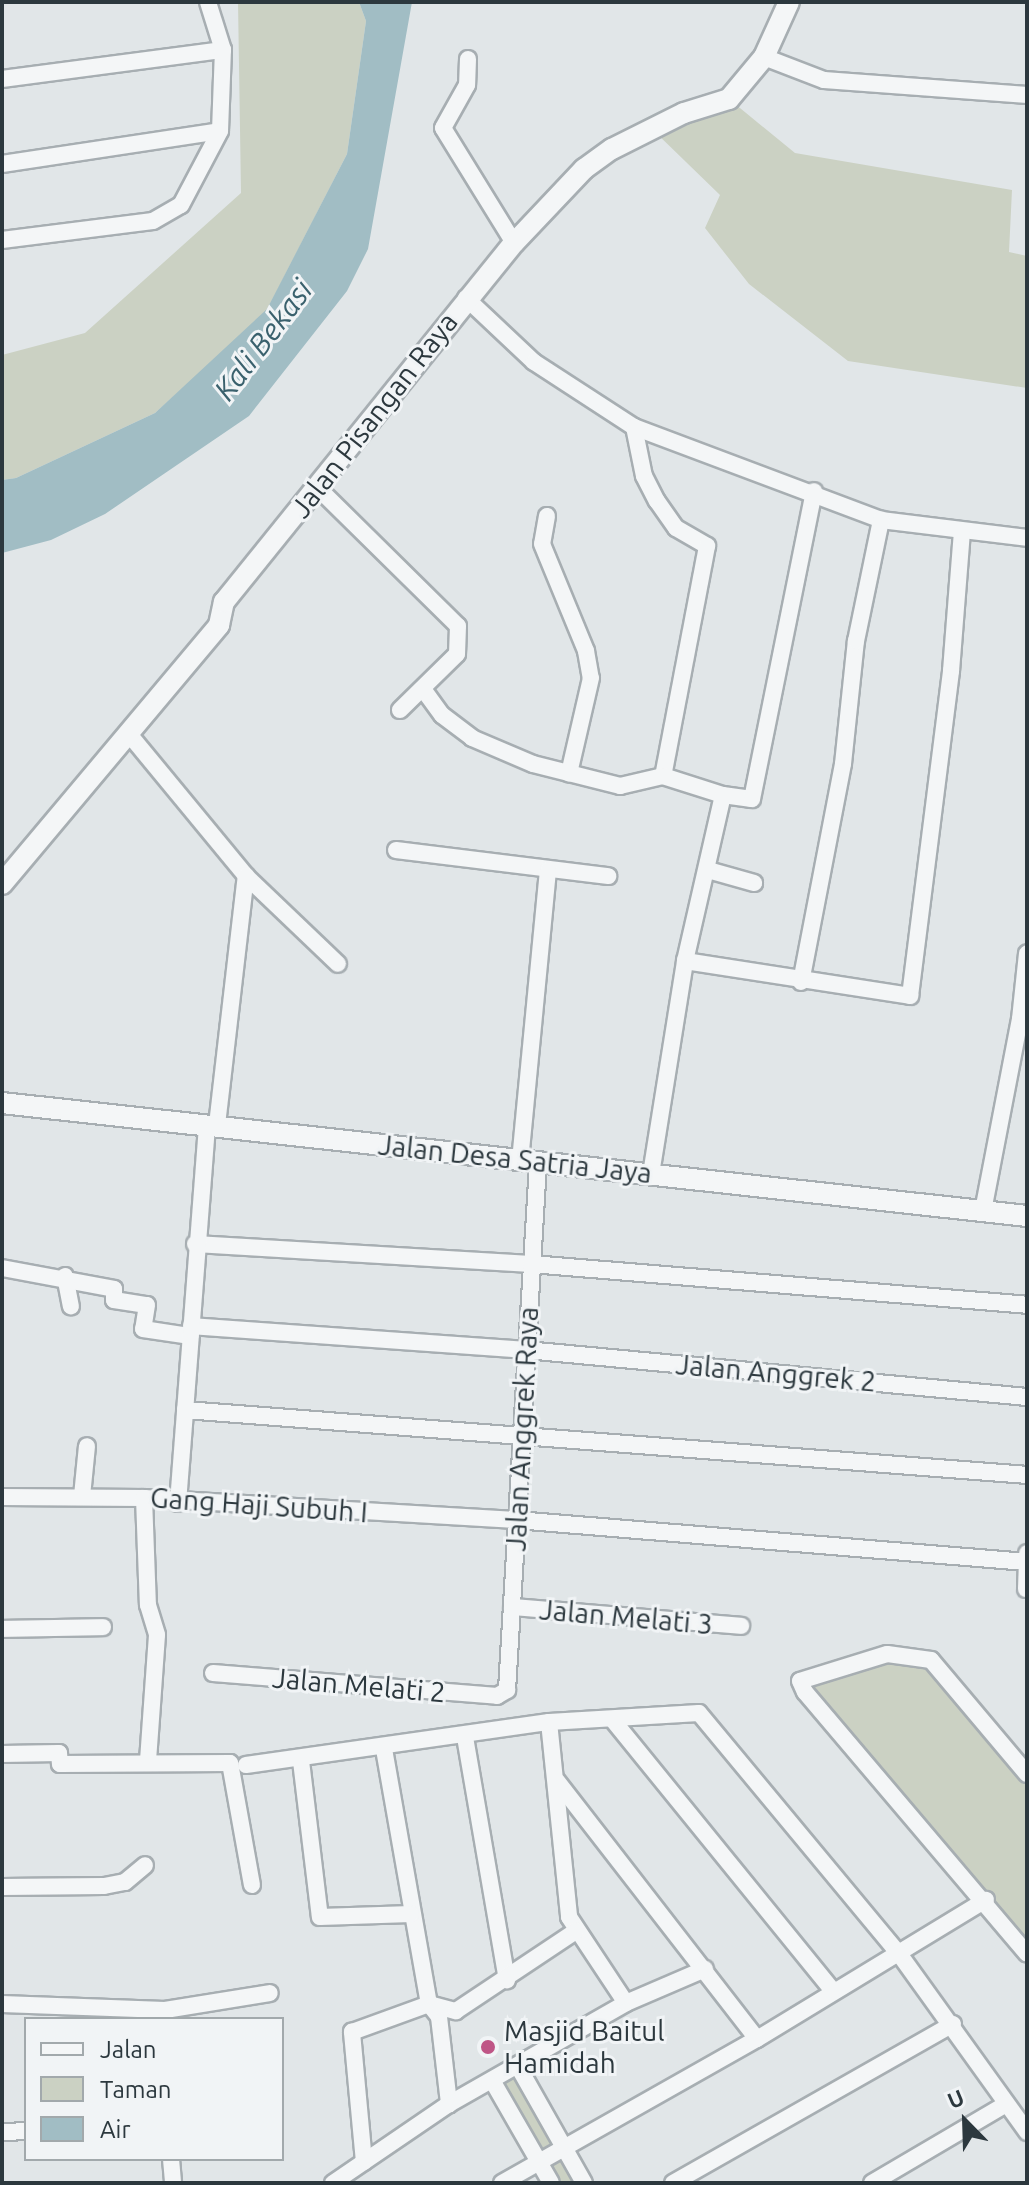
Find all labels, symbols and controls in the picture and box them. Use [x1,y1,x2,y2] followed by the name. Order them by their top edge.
[206,273,320,407] water label: Kali Bekasi
[284,306,464,524] street label: Jalan Pisangan Raya
[377,1128,653,1190] street label: Jalan Desa Satria Jaya
[499,1306,545,1552] street label: Jalan Anggrek Raya
[674,1347,878,1399] street label: Jalan Anggrek 2
[149,1481,369,1529] street label: Gang Haji Subuh I
[538,1593,714,1641] street label: Jalan Melati 3
[271,1661,447,1709] street label: Jalan Melati 2
[504,2014,665,2080] place label: Masjid Baitul Hamidah
[24,2017,284,2161] legend
[100,2036,157,2063] text: Jalan
[479,2038,497,2056] marker: Masjid Baitul Hamidah
[100,2076,172,2103] text: Taman
[925,2081,1005,2161] north arrow
[943,2084,967,2113] text: U
[100,2116,131,2143] text: Air

